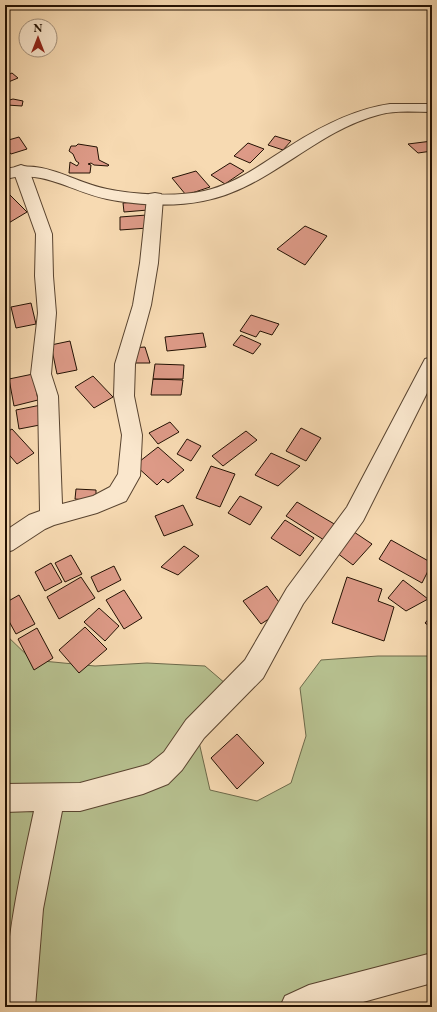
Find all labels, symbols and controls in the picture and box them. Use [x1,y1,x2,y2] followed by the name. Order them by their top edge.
[18,18,58,58] north arrow
[34,21,43,35] text: N

